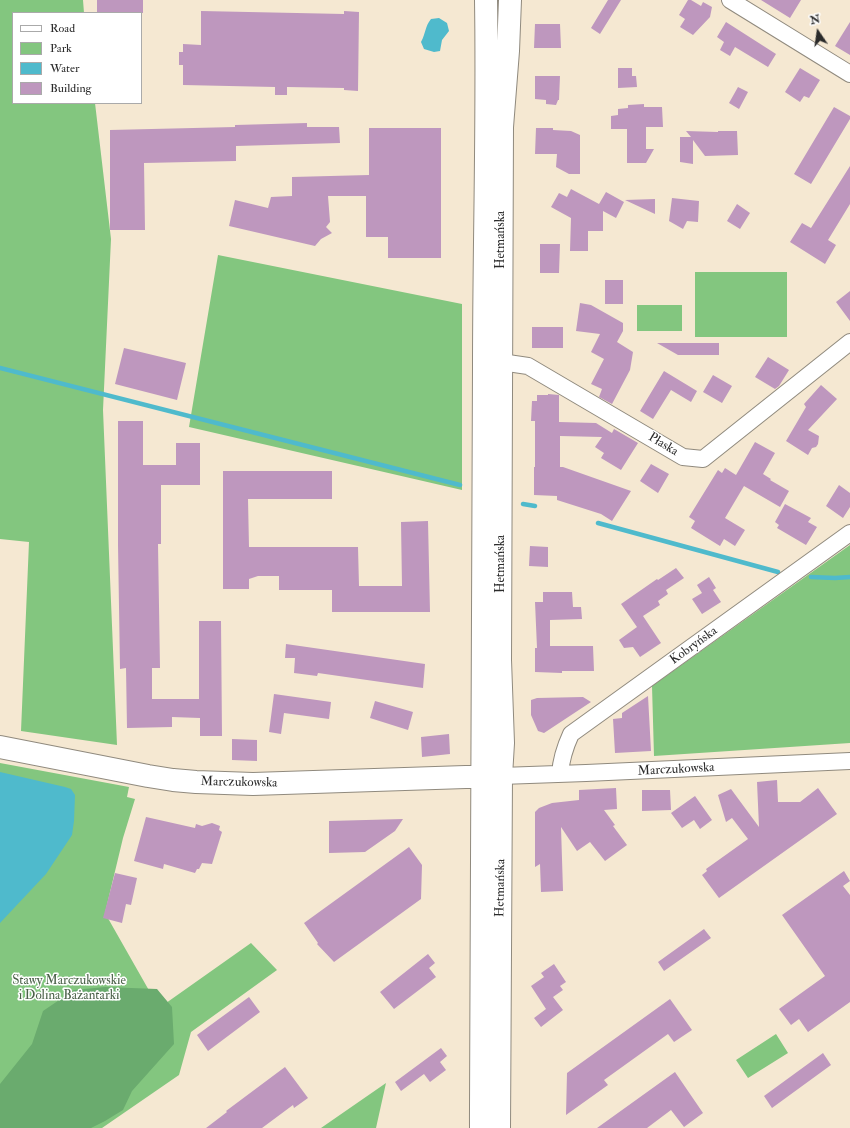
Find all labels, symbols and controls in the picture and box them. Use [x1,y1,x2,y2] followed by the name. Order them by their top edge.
[12,12,142,104] legend
[798,12,838,52] north arrow
[809,12,821,27] text: N
[50,21,75,36] text: Road
[50,41,72,56] text: Park
[50,61,79,76] text: Water
[50,81,91,96] text: Building
[493,211,509,269] street label: Hetmańska
[645,430,681,460] street label: Płaska
[493,535,509,593] street label: Hetmańska
[667,624,721,668] street label: Kobryńska
[637,760,715,780] street label: Marczukowska
[200,775,278,791] street label: Marczukowska
[493,859,509,917] street label: Hetmańska
[12,973,126,1004] park label: Stawy Marczukowskie i Dolina Bażantarki

